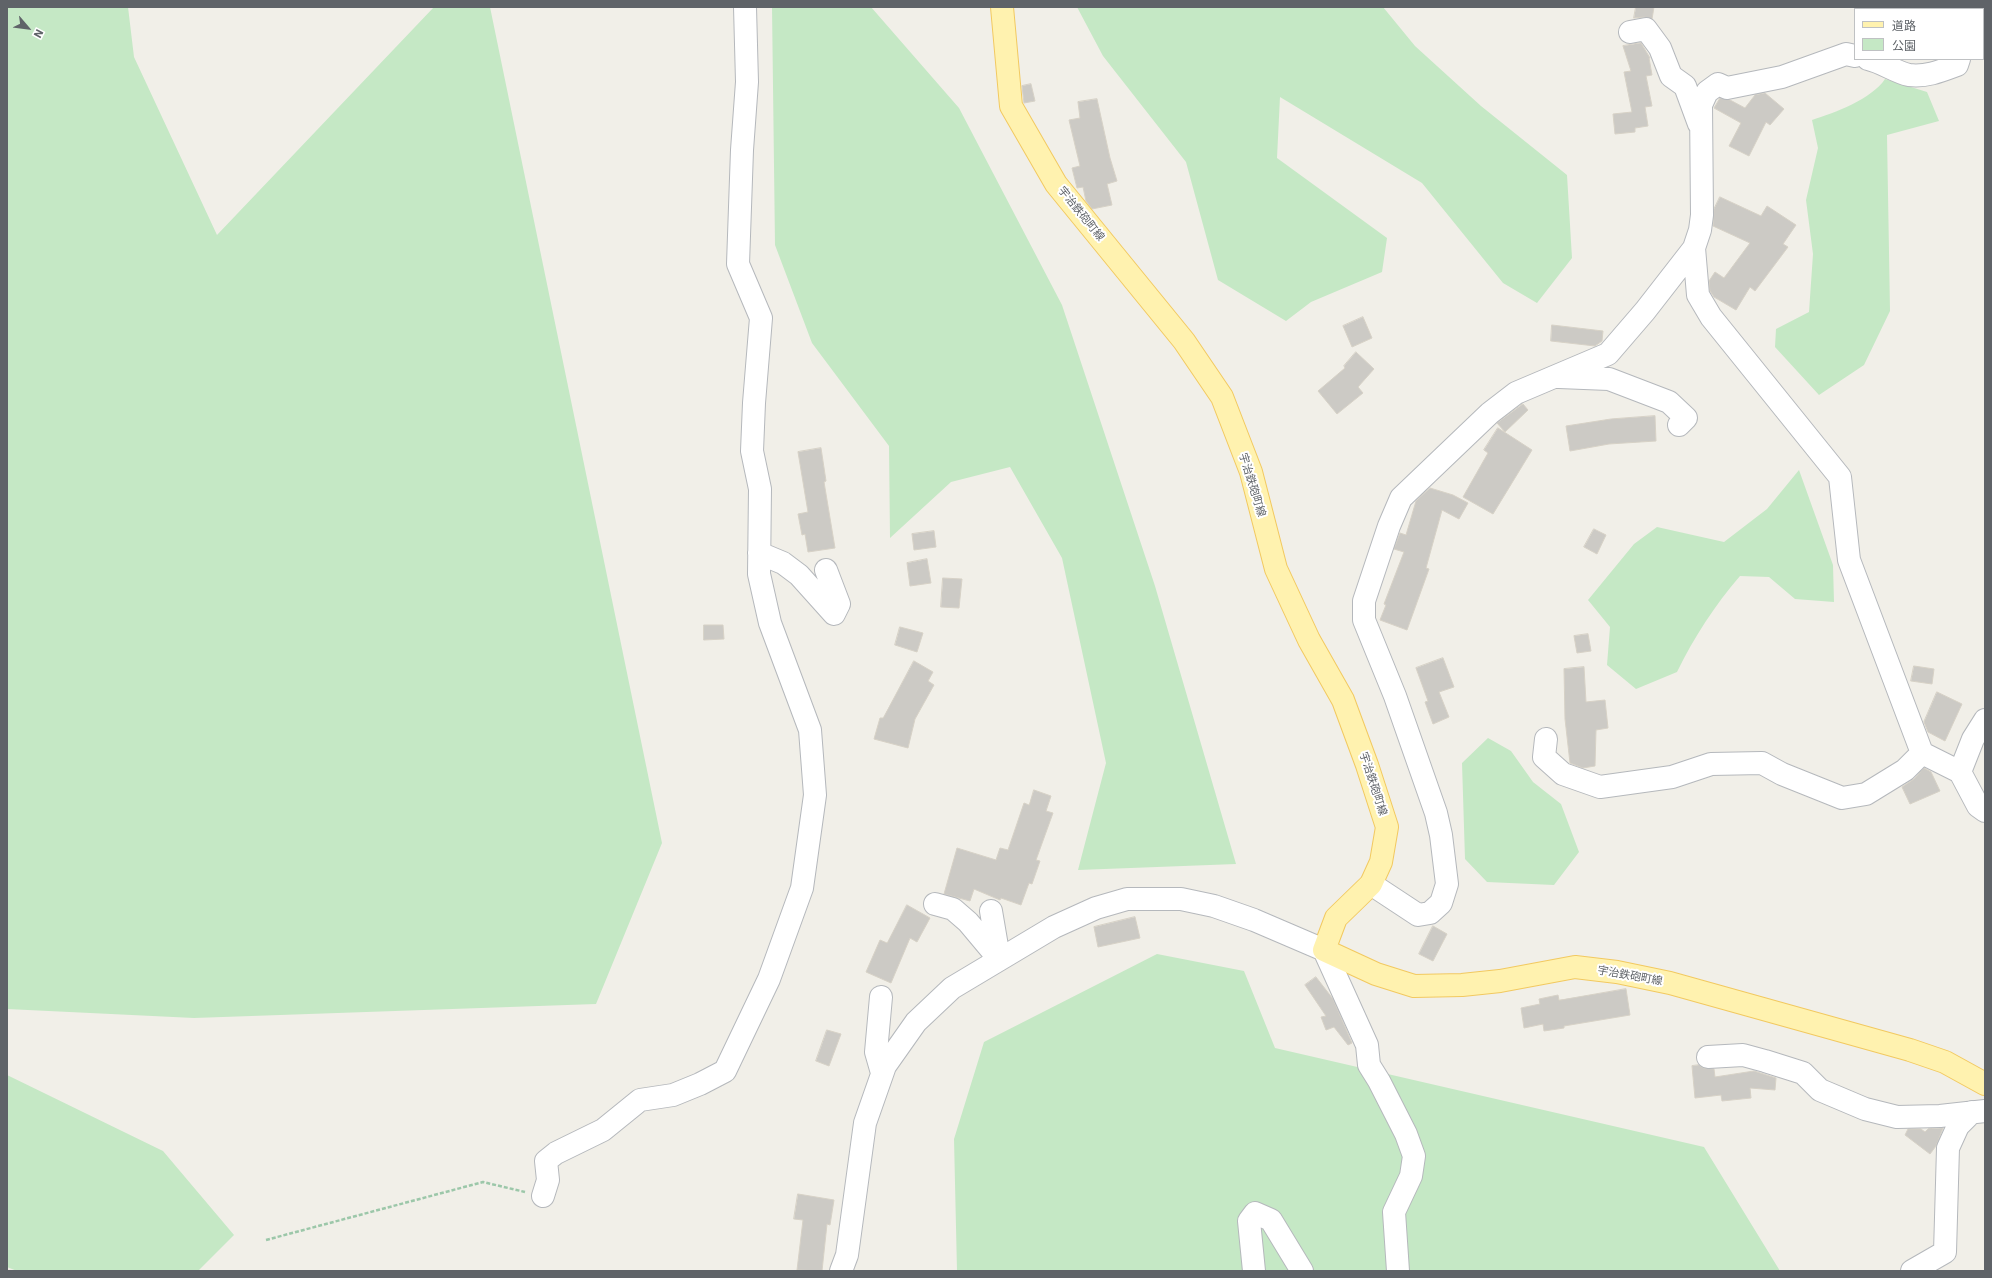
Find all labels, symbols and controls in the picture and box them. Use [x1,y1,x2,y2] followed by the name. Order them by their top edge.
[8,8,48,48] north arrow
[1854,8,1984,60] legend
[1892,18,1916,33] text: 道路
[31,27,47,40] text: N
[1892,38,1916,53] text: 公園
[1055,184,1107,244] street label: 宇治鉄砲町線
[1236,452,1268,518] street label: 宇治鉄砲町線
[1357,751,1389,817] street label: 宇治鉄砲町線
[1596,964,1664,988] street label: 宇治鉄砲町線

